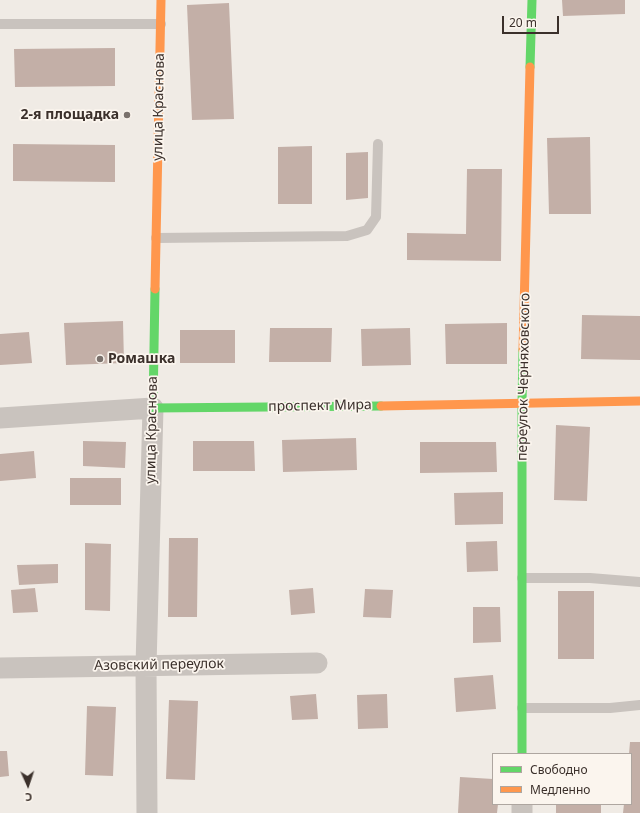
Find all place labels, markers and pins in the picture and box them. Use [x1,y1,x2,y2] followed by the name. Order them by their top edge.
[21,107,119,123] place label: 2-я площадка
[122,110,132,120] marker: 2-я площадка
[108,351,175,367] place label: Ромашка
[95,354,105,364] marker: Ромашка

